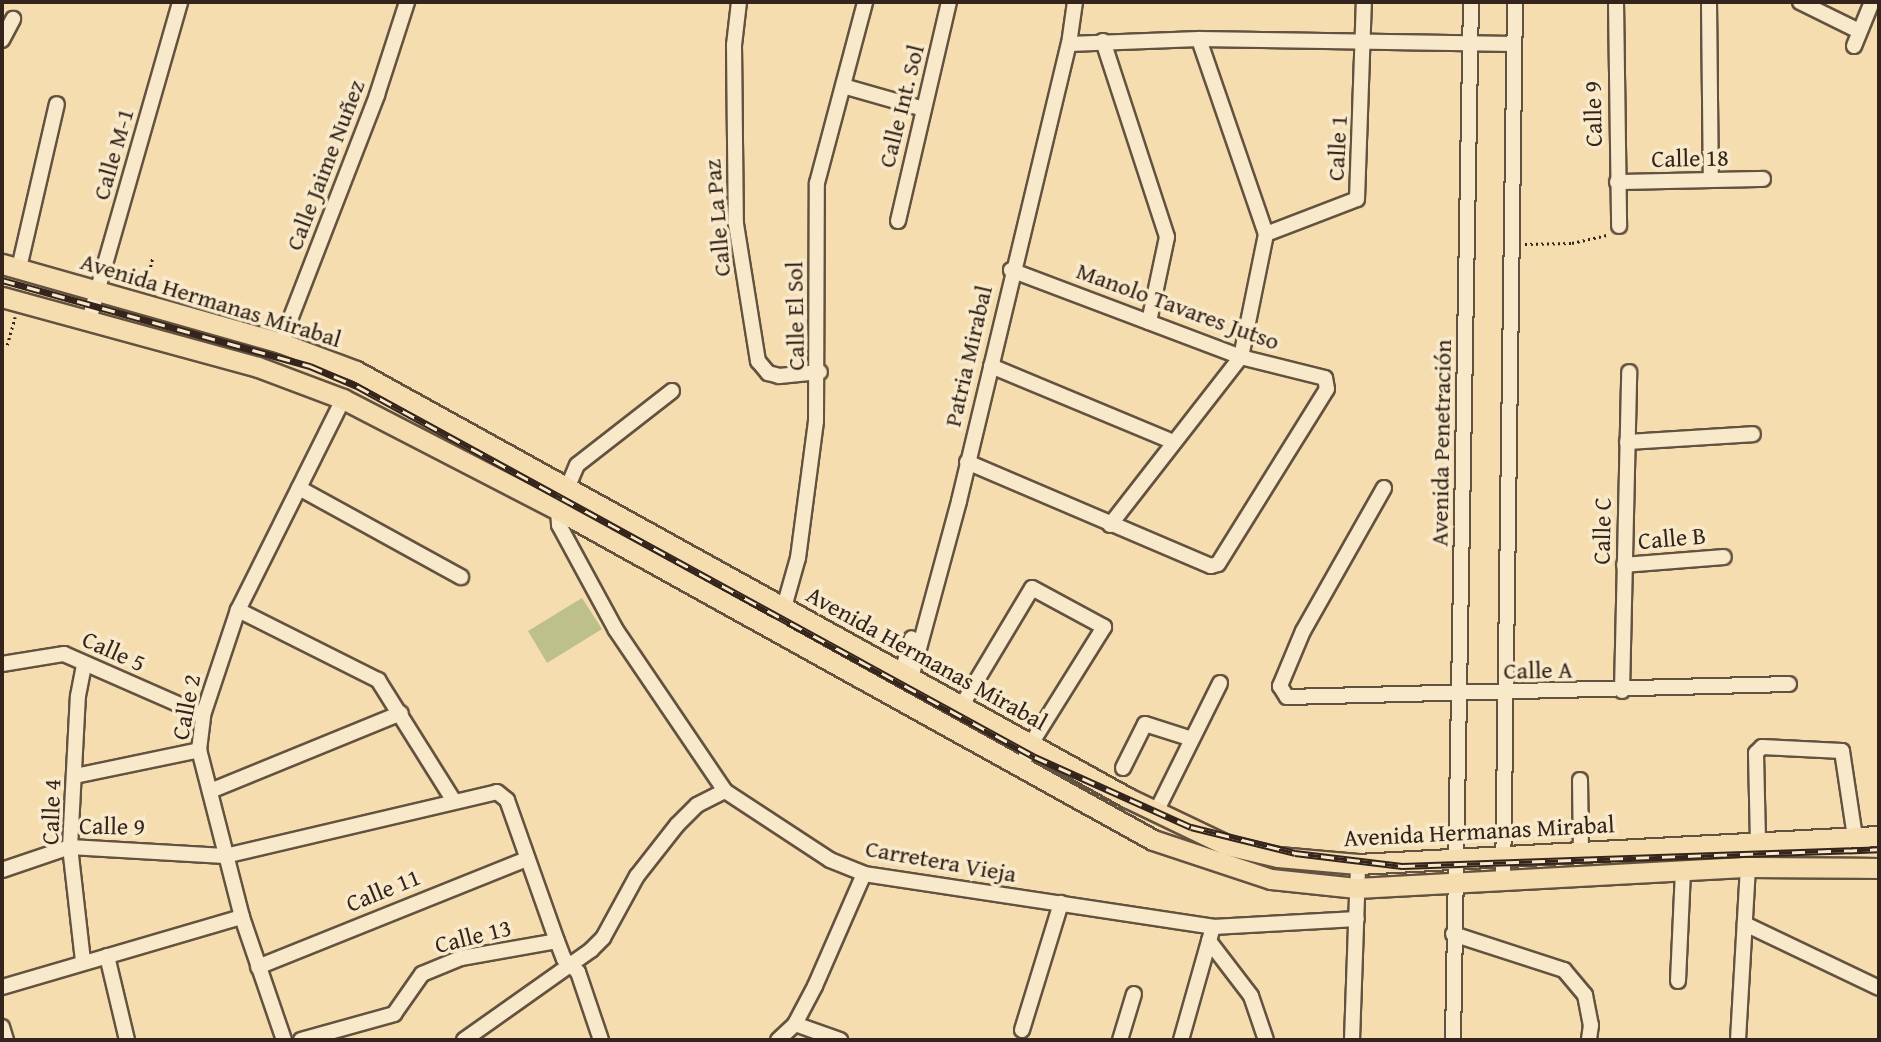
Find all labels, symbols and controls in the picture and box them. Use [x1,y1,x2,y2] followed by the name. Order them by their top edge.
[872,42,930,170] street label: Calle Int. Sol
[279,76,371,254] street label: Calle Jaime Nuñez
[1578,81,1608,147] street label: Calle 9
[86,105,140,203] street label: Calle M-1
[1321,114,1353,182] street label: Calle 1
[1651,143,1729,173] street label: Calle 18
[698,158,736,278] street label: Calle La Paz
[77,247,345,353] street label: Avenida Hermanas Mirabal
[1073,256,1283,356] street label: Manolo Tavares Jutso
[780,261,810,371] street label: Calle El Sol
[938,283,998,429] street label: Patria Mirabal
[1425,339,1457,547] street label: Avenida Penetración
[1587,497,1617,565] street label: Calle C
[1637,521,1707,555] street label: Calle B
[801,580,1053,736] street label: Avenida Hermanas Mirabal
[78,624,150,678] street label: Calle 5
[1503,655,1573,685] street label: Calle A
[166,672,206,742] street label: Calle 2
[35,779,67,845] street label: Calle 4
[1343,810,1615,852] street label: Avenida Hermanas Mirabal
[79,811,145,841] street label: Calle 9
[863,834,1019,888] street label: Carretera Vieja
[342,862,424,918] street label: Calle 11
[432,913,514,959] street label: Calle 13

